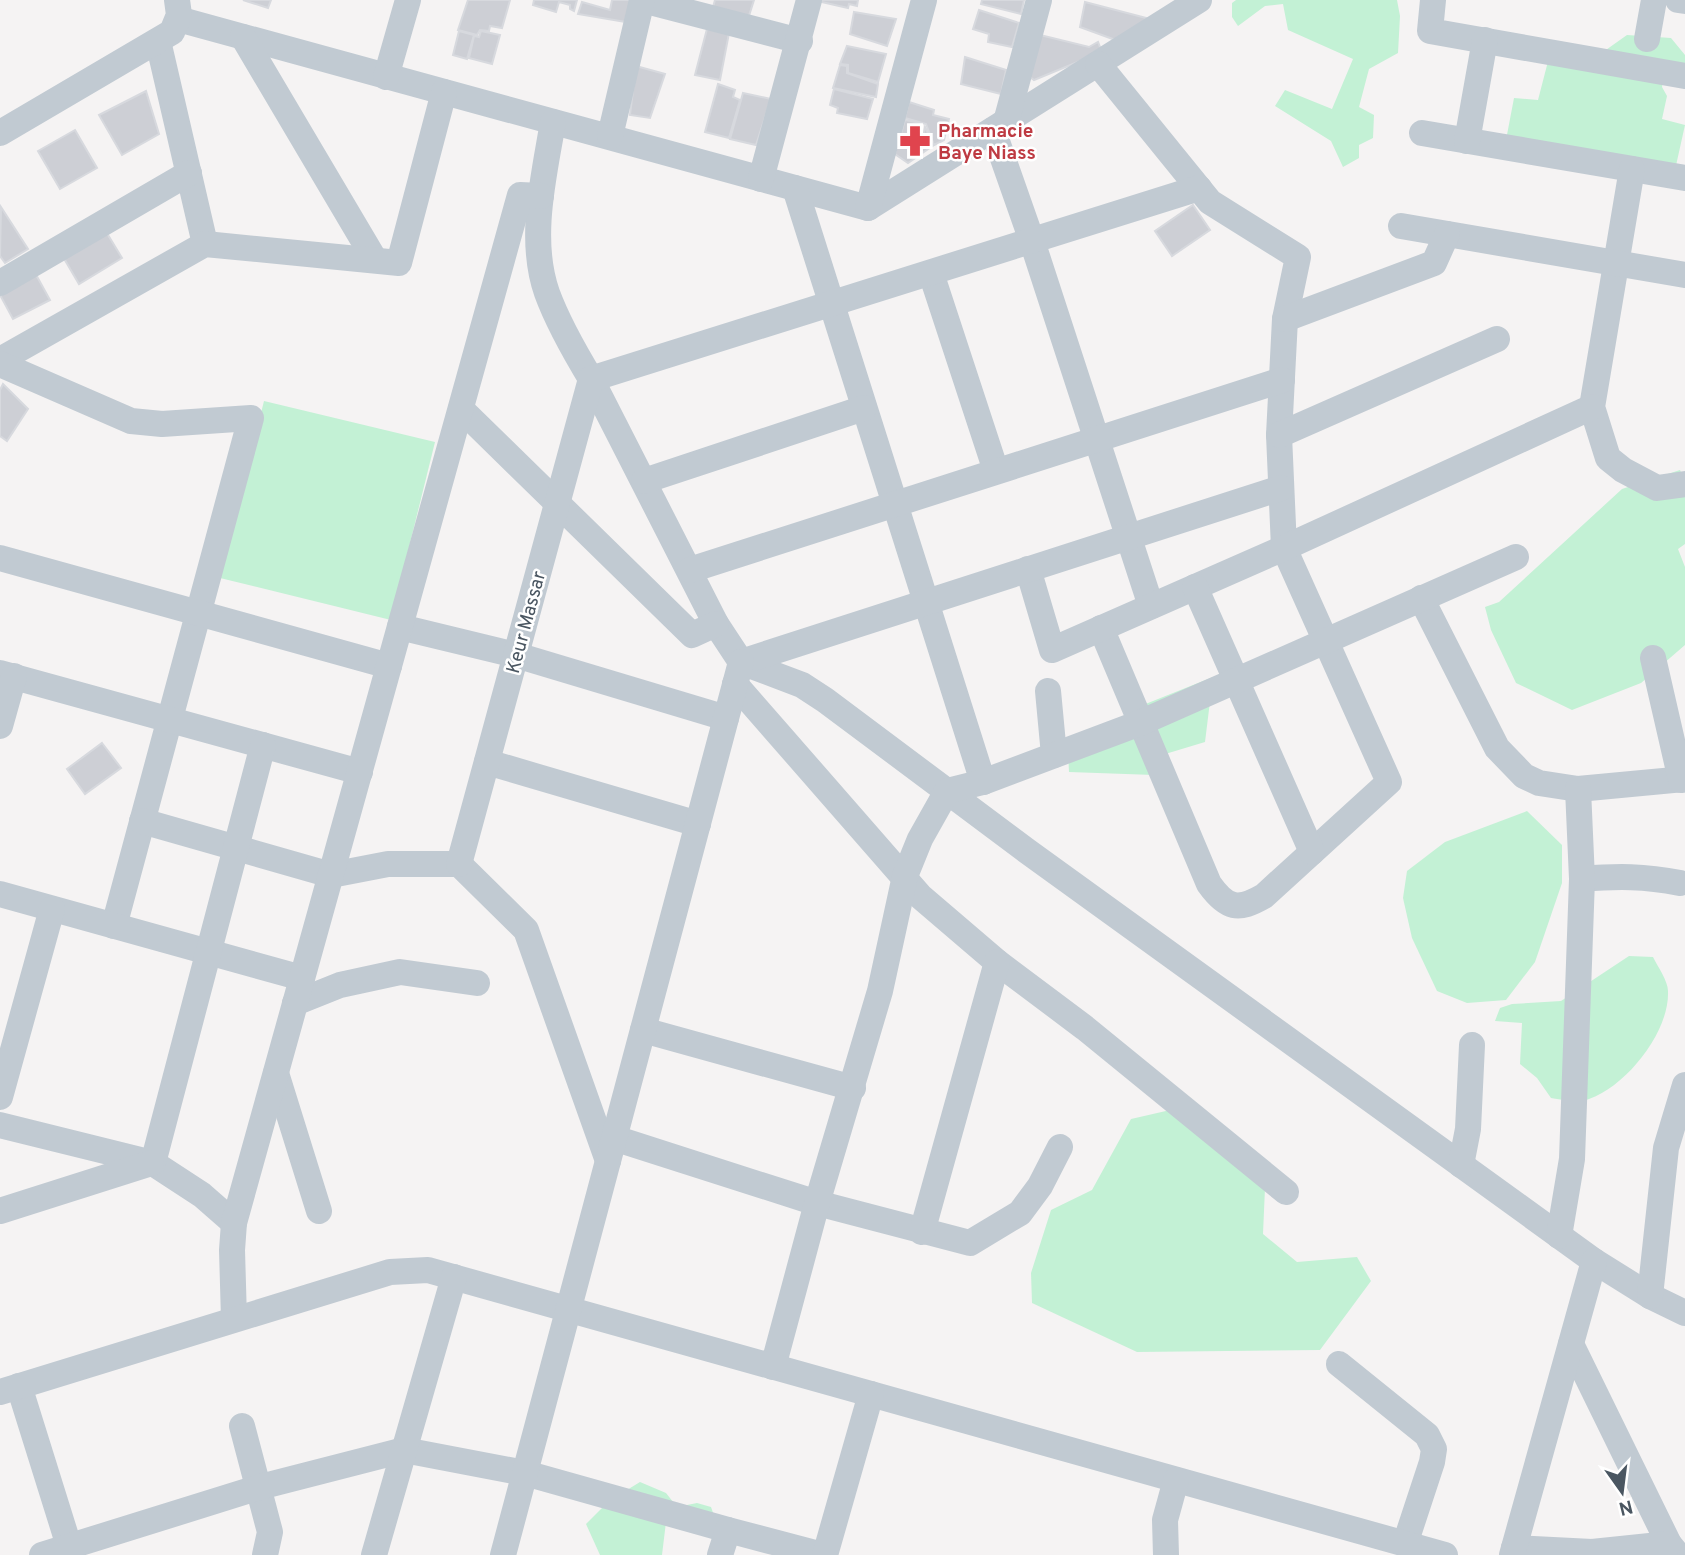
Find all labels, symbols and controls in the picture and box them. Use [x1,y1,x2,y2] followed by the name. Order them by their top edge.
[938,120,1036,166] place label: Pharmacie Baye Niass
[898,124,932,158] pharmacy icon: Pharmacie Baye Niass
[502,568,552,676] street label: Keur Massar
[1587,1457,1657,1527] north arrow
[1616,1493,1635,1520] text: N

